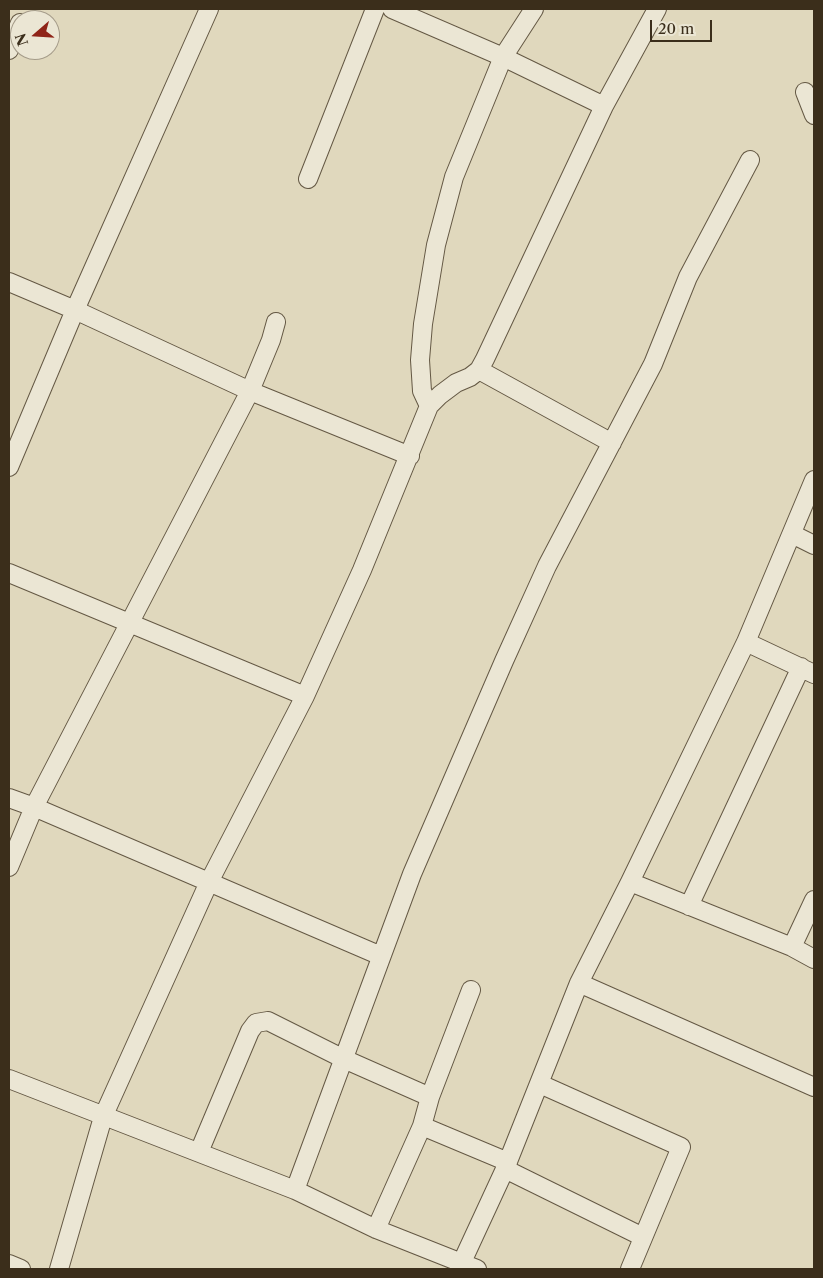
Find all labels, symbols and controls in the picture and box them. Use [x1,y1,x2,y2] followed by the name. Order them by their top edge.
[10,10,60,60] north arrow
[653,10,716,42] scale bar
[658,19,694,38] text: 20 m
[11,31,32,48] text: N

